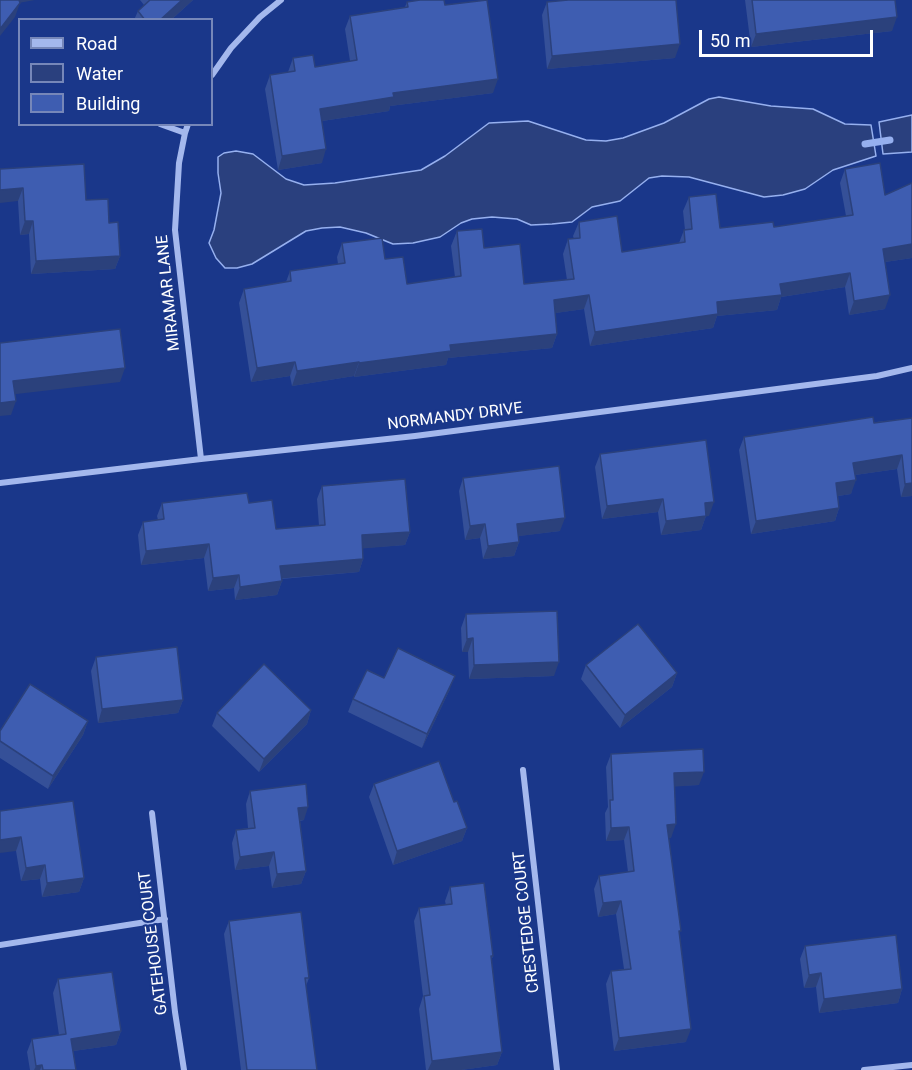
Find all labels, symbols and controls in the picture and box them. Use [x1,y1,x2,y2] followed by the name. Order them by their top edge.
[18,18,213,126] legend
[702,18,876,56] scale bar
[710,30,750,51] text: 50 m
[76,33,117,54] text: Road
[76,63,123,84] text: Water
[76,93,140,114] text: Building
[153,234,185,352] street label: MIRAMAR LANE
[386,399,524,435] street label: NORMANDY DRIVE
[510,850,544,994] street label: CRESTEDGE COURT
[136,870,172,1016] street label: GATEHOUSE COURT

